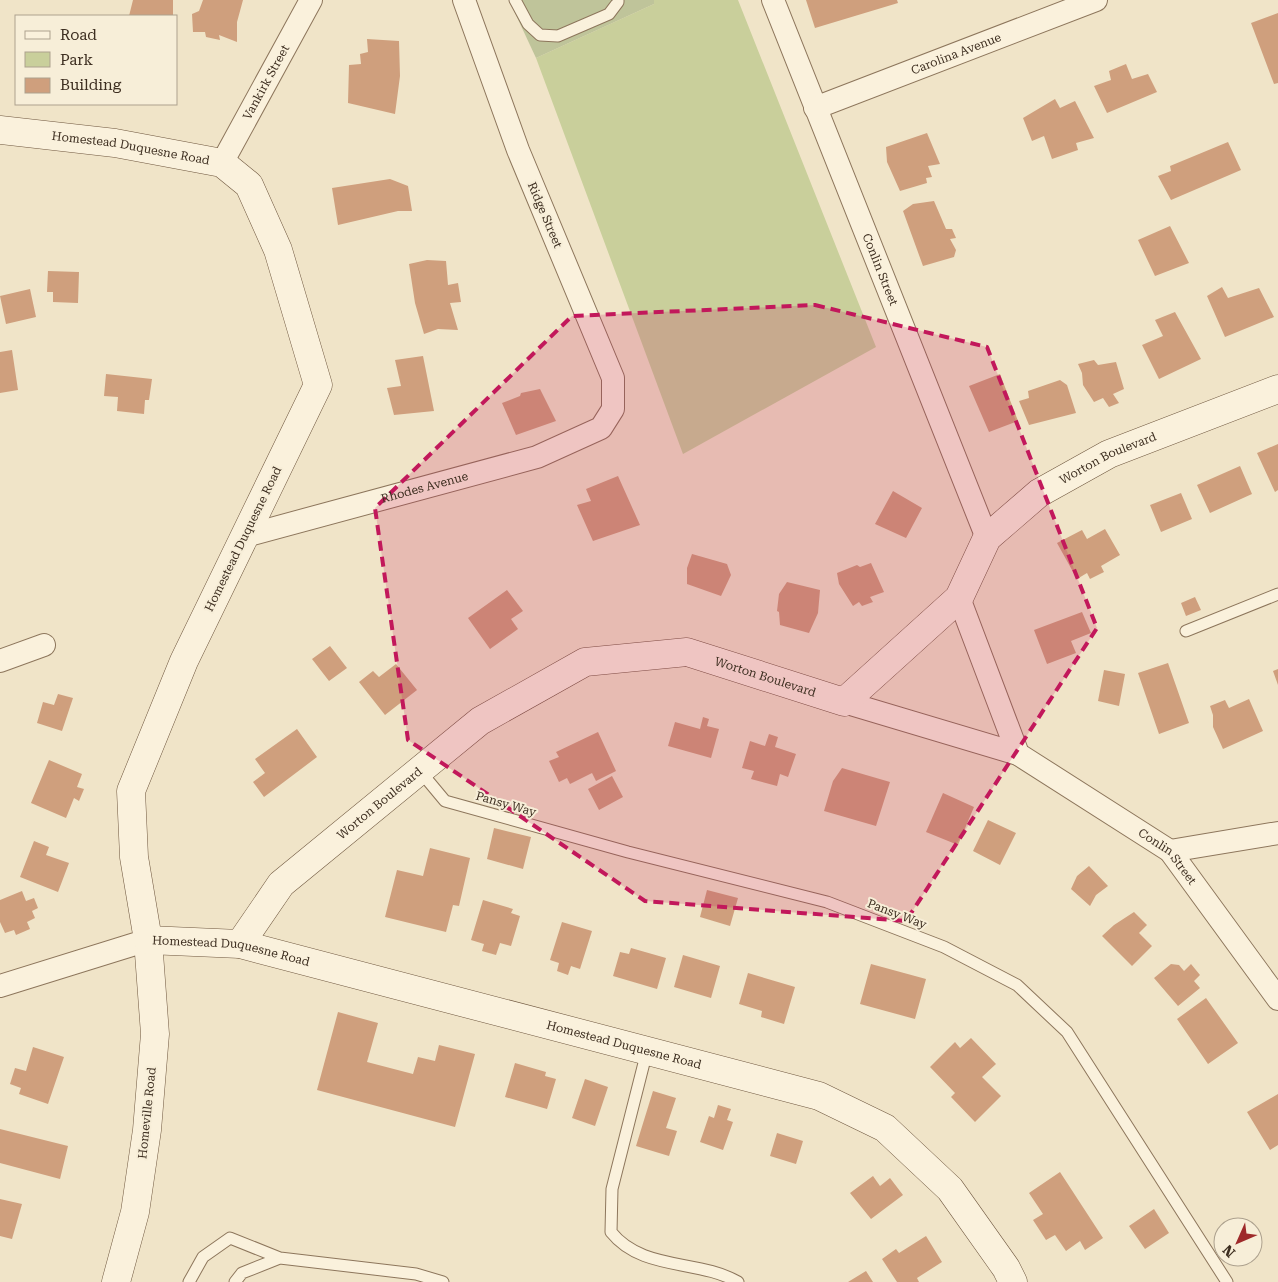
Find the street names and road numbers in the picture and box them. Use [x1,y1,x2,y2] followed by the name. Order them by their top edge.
[909,30,1003,77] street label: Carolina Avenue
[240,42,292,122] street label: Vankirk Street
[51,129,211,168] street label: Homestead Duquesne Road
[525,180,565,251] street label: Ridge Street
[860,231,901,308] street label: Conlin Street
[1057,429,1158,487] street label: Worton Boulevard
[202,464,284,614] street label: Homestead Duquesne Road
[379,469,470,506] street label: Rhodes Avenue
[713,654,818,700] street label: Worton Boulevard
[334,764,425,842] street label: Worton Boulevard
[474,789,539,820] street label: Pansy Way
[1136,826,1200,888] street label: Conlin Street
[865,896,929,932] street label: Pansy Way
[152,933,311,969] street label: Homestead Duquesne Road
[545,1018,703,1072] street label: Homestead Duquesne Road
[135,1066,159,1159] street label: Homeville Road

